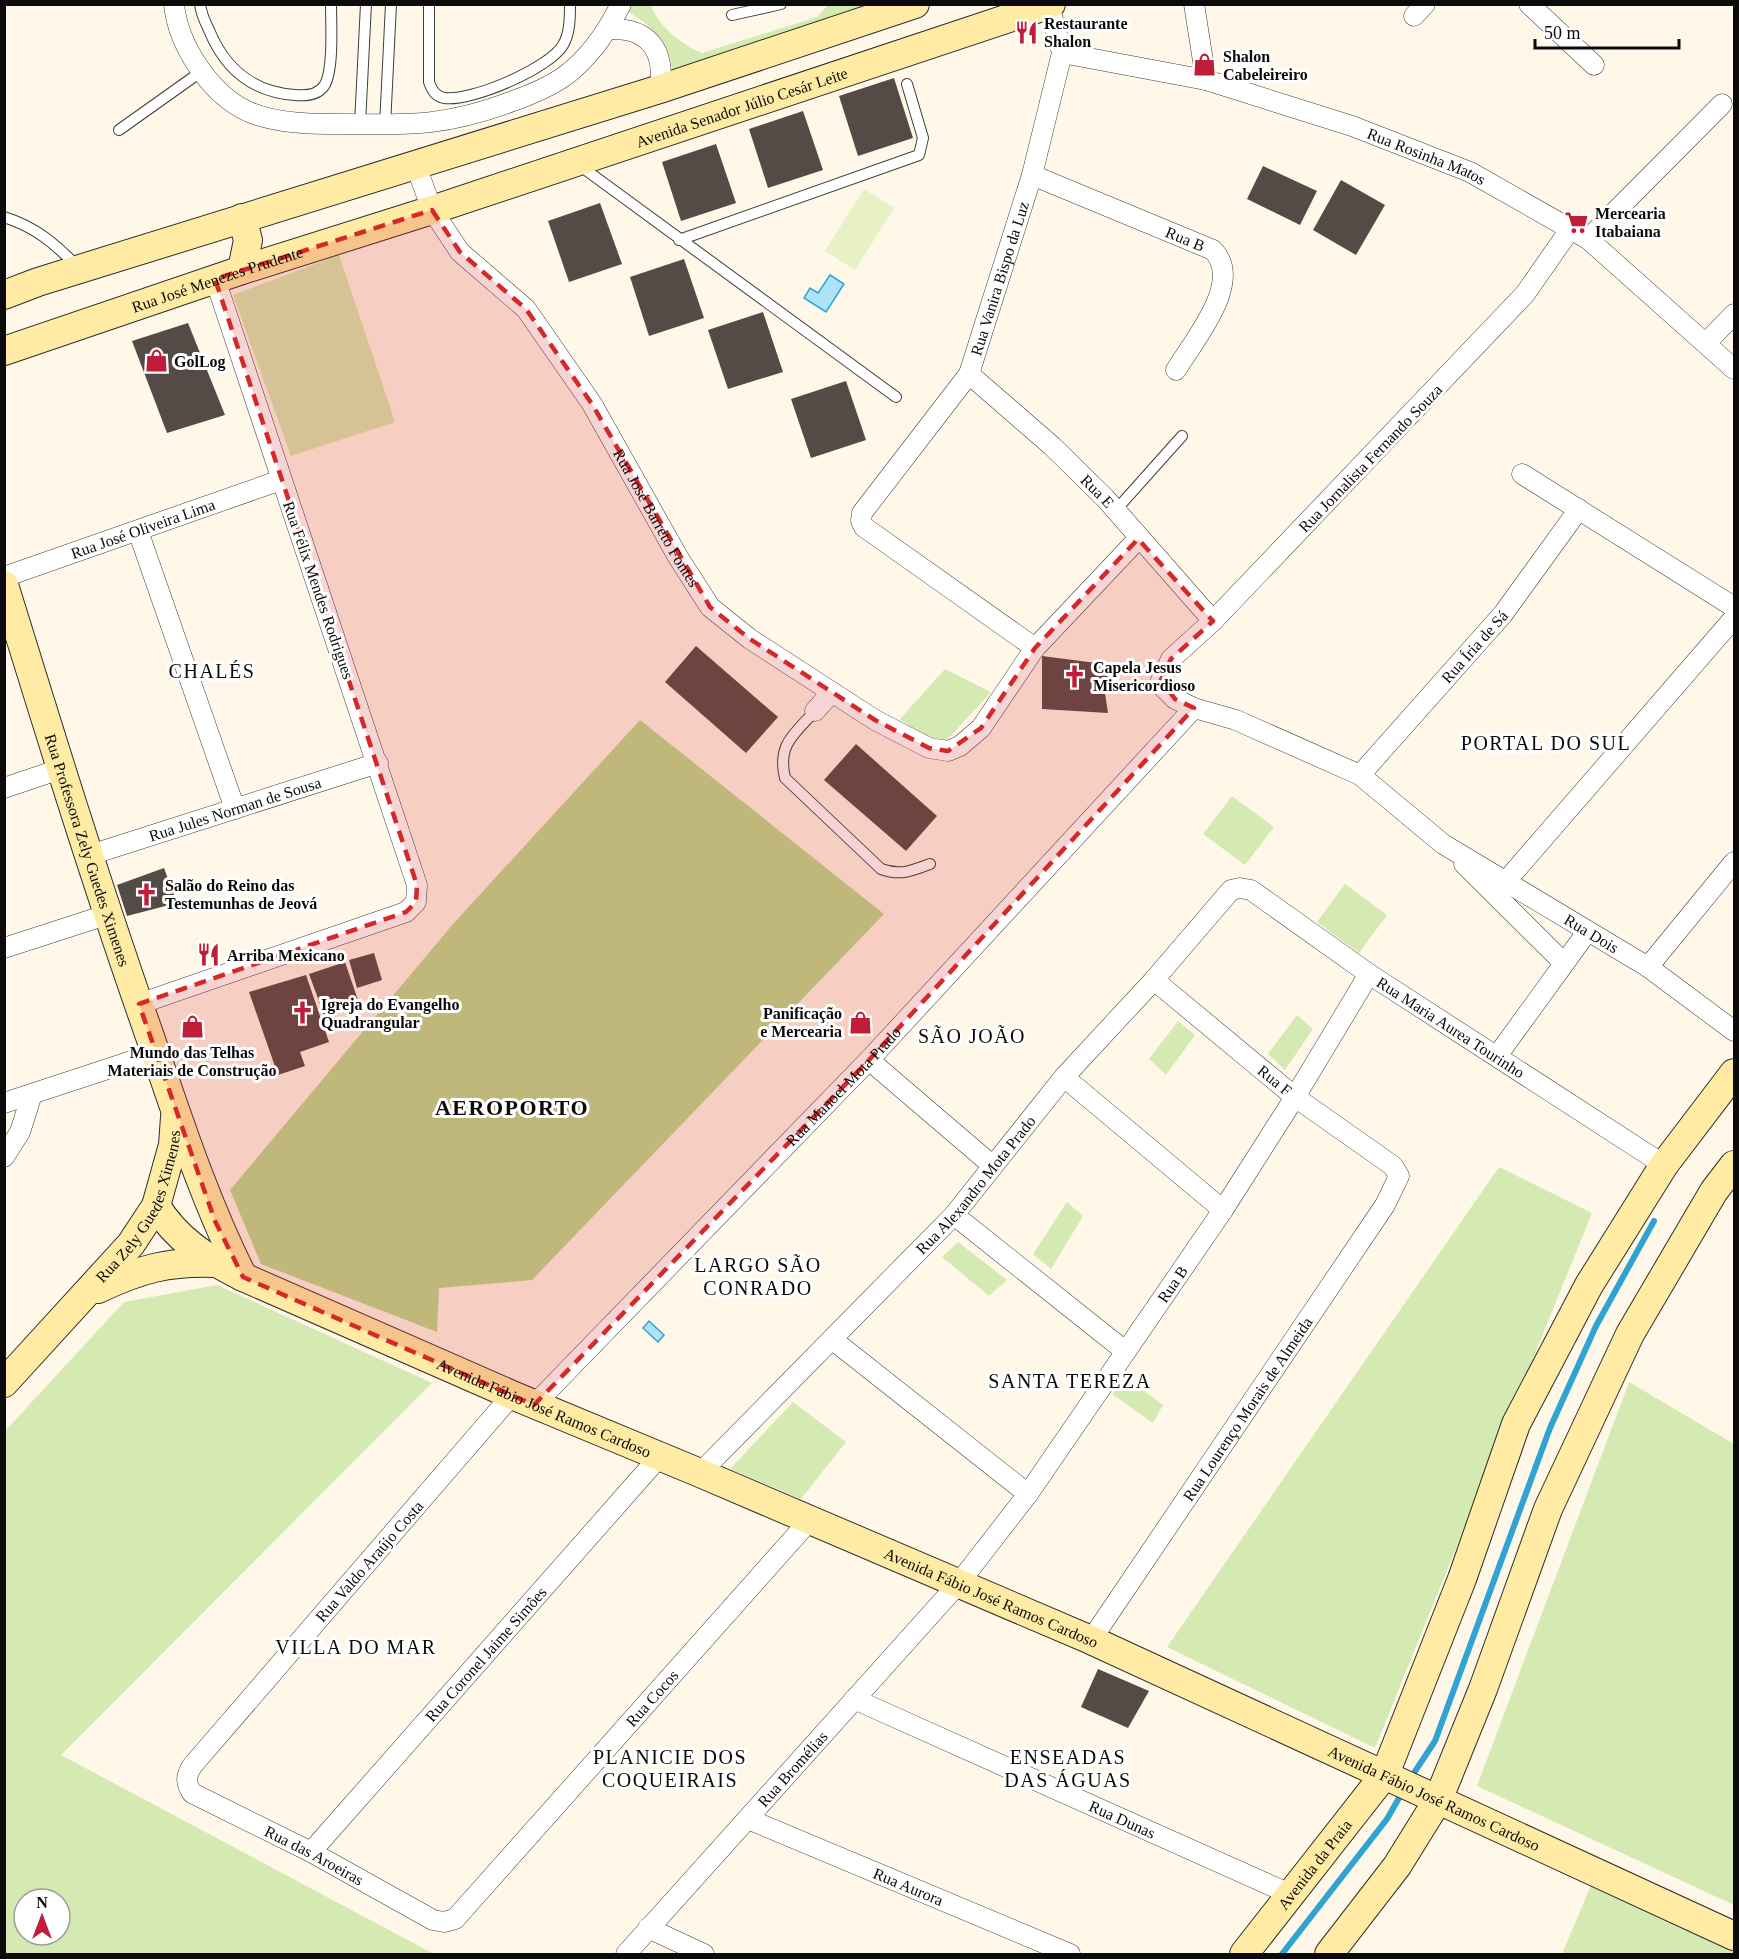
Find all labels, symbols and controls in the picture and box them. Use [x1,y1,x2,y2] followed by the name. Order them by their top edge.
[1535,12,1679,50] scale bar
[1044,15,1128,50] place label: Restaurante Shalon
[1013,19,1039,45] restaurant icon: Restaurante Shalon
[1544,23,1581,43] text: 50 m
[1223,48,1308,83] place label: Shalon Cabeleireiro
[1192,52,1218,78] shop icon: Shalon Cabeleireiro
[634,64,850,151] street label: Avenida Senador Júlio Cesár Leite
[1365,125,1489,188] street label: Rua Rosinha Matos
[967,199,1032,358] street label: Rua Vanira Bispo da Luz
[1595,205,1666,240] place label: Mercearia Itabaiana
[1564,209,1590,235] supermarket icon: Mercearia Itabaiana
[1163,223,1207,255] street label: Rua B
[130,243,305,316] street label: Rua José Menezes Prudente
[143,348,169,374] shop icon: GolLog
[174,353,226,371] place label: GolLog
[1295,381,1445,536] street label: Rua Jornalista Fernando Souza
[610,446,703,590] street label: Rua José Barreto Fontes
[1077,471,1117,511] street label: Rua E
[69,496,217,562] street label: Rua José Oliveira Lima
[279,499,357,682] street label: Rua Félix Mendes Rodrigues
[1438,607,1511,686] street label: Rua Íria de Sá
[1093,659,1195,694] place label: Capela Jesus Misericordioso
[169,660,255,682] district label: CHALÉS
[1062,663,1088,689] church icon: Capela Jesus Misericordioso
[42,732,133,969] street label: Rua Professora Zely Guedes Ximenes
[1461,732,1631,754] district label: PORTAL DO SUL
[147,774,323,845] street label: Rua Jules Norman de Sousa
[165,877,317,912] place label: Salão do Reino das Testemunhas de Jeová
[134,881,160,907] church icon: Salão do Reino das Testemunhas de Jeová
[1561,911,1621,956] street label: Rua Dois
[196,942,222,968] restaurant icon: Arriba Mexicano
[227,947,345,964] place label: Arriba Mexicano
[1374,973,1528,1081] street label: Rua Maria Aurea Tourinho
[321,996,459,1032] place label: Igreja do Evangelho Quadrangular
[290,1000,316,1026] church icon: Igreja do Evangelho Quadrangular
[760,1005,842,1040] place label: Panificação e Mercearia
[847,1009,873,1035] shop icon: Panificação e Mercearia
[179,1014,205,1040] shop icon: Mundo das Telhas Materiais de Construção
[783,1024,904,1149] street label: Rua Manoel Mota Prado
[918,1024,1026,1047] district label: SÃO JOÃO
[108,1044,276,1080] place label: Mundo das Telhas Materiais de Construção
[1254,1062,1295,1099] street label: Rua F
[435,1095,589,1120] district label: AEROPORTO
[913,1112,1039,1258] street label: Rua Alexandro Mota Prado
[93,1130,183,1286] street label: Rua Zely Guedes Ximenes
[694,1253,822,1299] district label: LARGO SÃO CONRADO
[1154,1263,1191,1306] street label: Rua B
[1180,1314,1316,1504] street label: Rua Lourenço Morais de Almeida
[434,1355,653,1461] street label: Avenida Fábio José Ramos Cardoso
[988,1370,1152,1392] district label: SANTA TEREZA
[312,1497,427,1626] street label: Rua Valdo Araújo Costa
[882,1545,1101,1651] street label: Avenida Fábio José Ramos Cardoso
[422,1583,550,1725] street label: Rua Coronel Jaime Simôes
[275,1636,437,1658] district label: VILLA DO MAR
[623,1666,682,1730] street label: Rua Cocos
[754,1728,831,1810] street label: Rua Bromélias
[1325,1742,1542,1854] street label: Avenida Fábio José Ramos Cardoso
[593,1746,747,1791] district label: PLANICIE DOS COQUEIRAIS
[1004,1746,1132,1791] district label: ENSEADAS DAS ÁGUAS
[1086,1797,1158,1842] street label: Rua Dunas
[1274,1816,1355,1913] street label: Avenida da Praia
[262,1822,366,1889] street label: Rua das Aroeiras
[871,1865,946,1909] street label: Rua Aurora
[12,1887,72,1947] north arrow
[36,1894,48,1911] text: N

